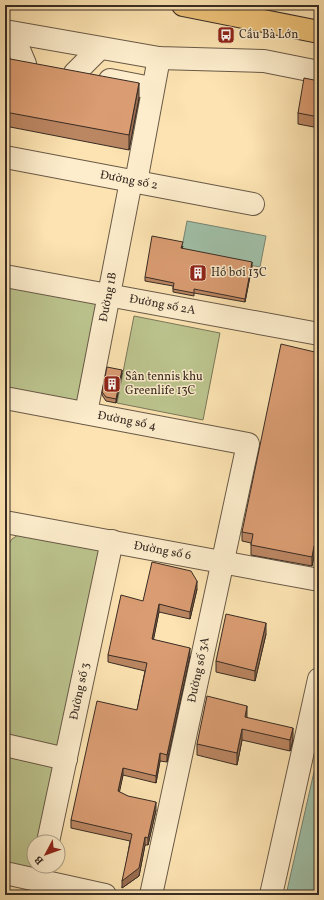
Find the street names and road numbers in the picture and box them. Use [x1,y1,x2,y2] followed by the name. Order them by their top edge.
[98,167,159,194] street label: Đường số 2
[96,271,121,323] street label: Đường 1B
[128,291,197,319] street label: Đường số 2A
[96,408,157,434] street label: Đường số 4
[132,538,192,564] street label: Đường số 6
[184,635,214,704] street label: Đường số 3A
[66,661,94,722] street label: Đường số 3

